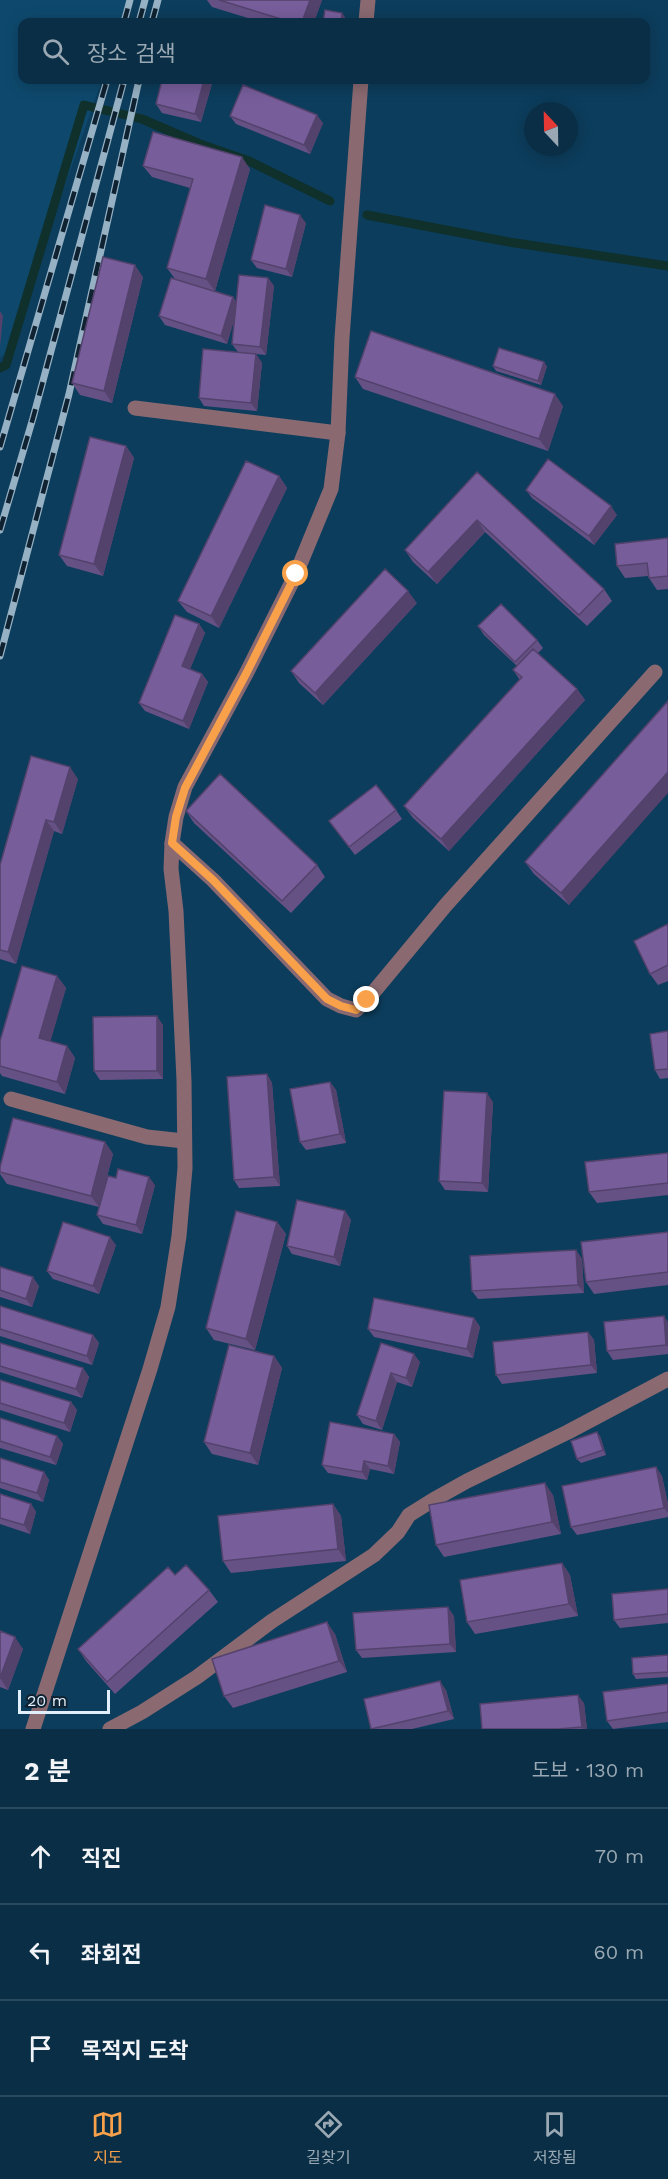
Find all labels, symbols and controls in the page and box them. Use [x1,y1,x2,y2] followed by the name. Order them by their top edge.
[18,18,650,84] search box
[39,35,72,68] icon: search
[87,41,175,66] text: 장소 검색
[524,102,578,156] north arrow
[282,560,308,586] route start
[353,986,379,1012] route end
[18,1687,110,1714] scale bar
[27,1691,67,1710] text: 20 m
[24,1756,71,1786] text: 2 분
[532,1758,644,1782] text: 도보 · 130 m
[24,1840,57,1873] icon: ahead
[595,1844,644,1868] text: 70 m
[81,1846,121,1871] text: 직진
[24,1936,57,1969] icon: left
[594,1940,644,1964] text: 60 m
[81,1942,142,1967] text: 좌회전
[24,2032,57,2065] icon: arrive
[81,2038,189,2063] text: 목적지 도착
[91,2108,124,2168] tab: 지도
[306,2108,351,2168] tab: 길찾기
[533,2108,577,2168] tab: 저장됨

